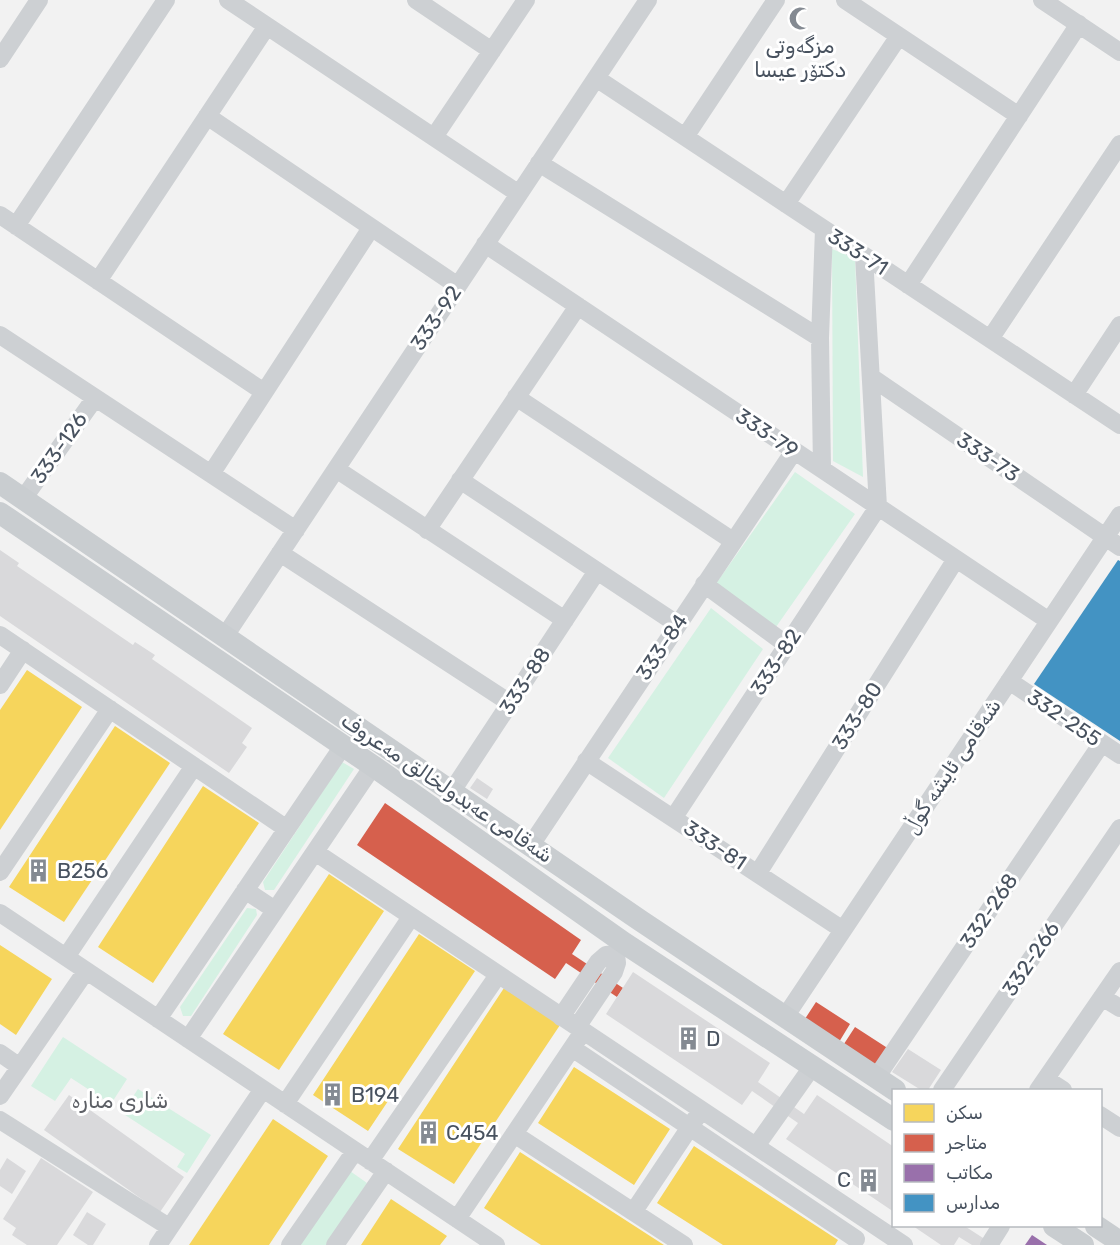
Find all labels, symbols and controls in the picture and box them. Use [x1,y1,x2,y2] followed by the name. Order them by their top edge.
[787,5,813,31] mosque icon: مزگەوتی دکتۆر عیسا
[754,33,846,82] place label: مزگەوتی دکتۆر عیسا
[824,223,893,280] street label: 333-71
[405,281,466,355] street label: 333-92
[731,403,803,463] street label: 333-79
[25,407,92,488] street label: 333-126
[952,427,1024,487] street label: 333-73
[630,609,693,685] street label: 333-84
[745,624,806,699] street label: 333-82
[494,643,555,719] street label: 333-88
[826,677,887,754] street label: 333-80
[1023,684,1106,751] street label: 332-255
[897,694,1006,838] street label: شەقامی ئایشە گوڵ
[336,707,558,869] street label: شەقامی عەبدولخالق مەعروف
[679,815,751,875] street label: 333-81
[26,858,52,884] building icon: B256
[57,858,109,883] place label: B256
[955,869,1023,953] street label: 332-268
[997,917,1064,1001] street label: 332-266
[675,1026,701,1052] building icon: D
[706,1026,720,1051] place label: D
[320,1082,346,1108] building icon: B194
[351,1082,399,1107] place label: B194
[72,1087,168,1114] district label: شاری منارە
[892,1089,1102,1227] legend
[946,1102,983,1124] text: سكن
[415,1120,441,1146] building icon: C454
[446,1120,499,1145] place label: C454
[945,1132,987,1154] text: متاجر
[946,1162,993,1184] text: مكاتب
[837,1167,851,1192] place label: C
[856,1167,882,1193] building icon: C
[946,1192,1000,1214] text: مدارس

